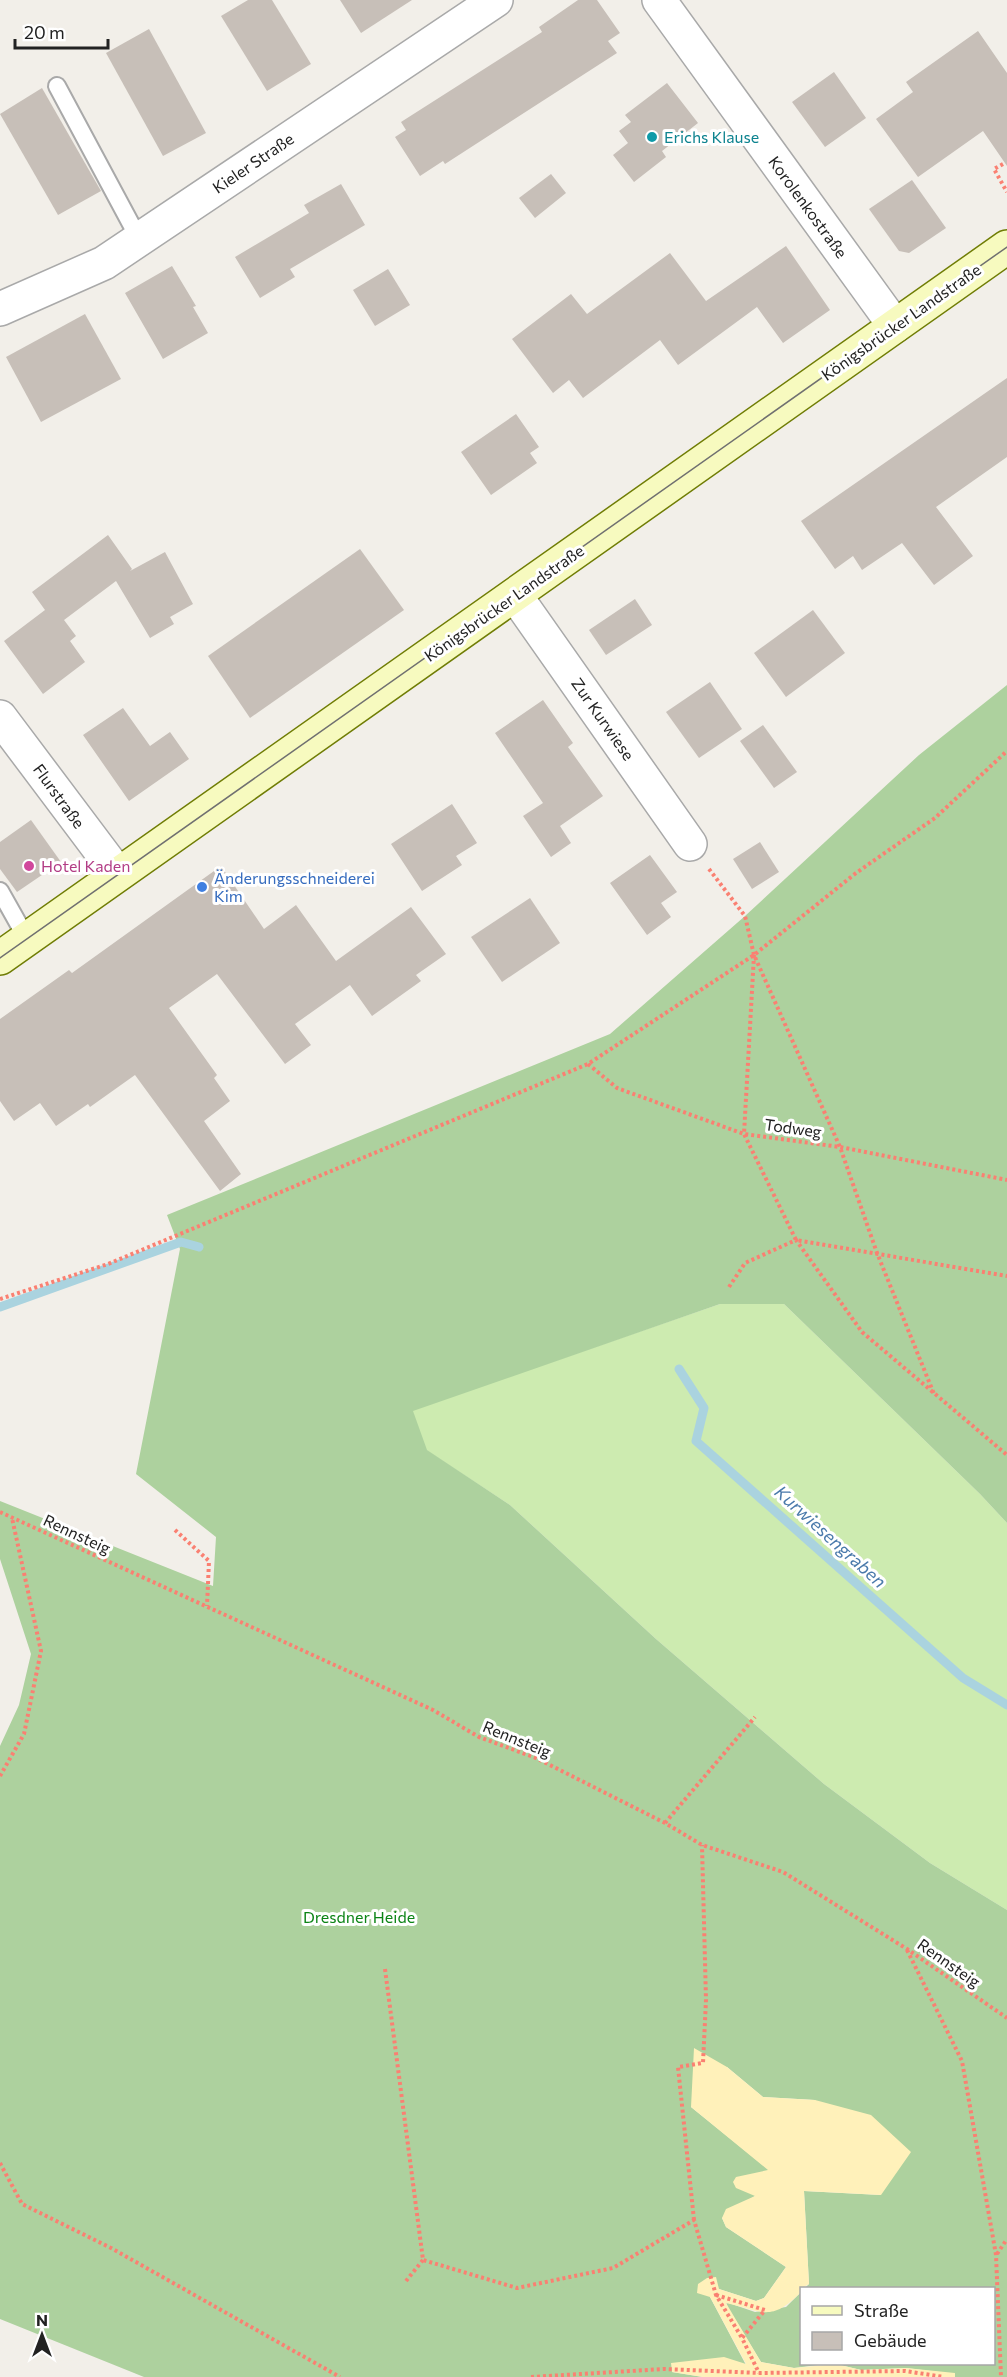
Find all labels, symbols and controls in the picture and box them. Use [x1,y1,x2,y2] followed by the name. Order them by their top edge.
[15,12,108,50] scale bar
[24,21,65,43] text: 20 m
[664,127,759,146] place label: Erichs Klause
[209,128,297,197] street label: Kieler Straße
[645,130,659,144] marker: Erichs Klause
[765,152,852,261] street label: Korolenkostraße
[817,259,984,384] street label: Königsbrücker Landstraße
[420,540,587,665] street label: Königsbrücker Landstraße
[568,674,639,764] street label: Zur Kurwiese
[30,760,89,832] street label: Flurstraße
[41,856,130,875] place label: Hotel Kaden
[22,859,36,873] marker: Hotel Kaden
[214,868,375,905] place label: Änderungsschneiderei Kim
[195,880,209,894] marker: Änderungsschneiderei Kim
[763,1114,823,1141] street label: Todweg
[770,1480,891,1592] water label: Kurwiesengraben
[41,1510,114,1557] street label: Rennsteig
[480,1716,554,1761] street label: Rennsteig
[303,1907,415,1926] park label: Dresdner Heide
[914,1934,984,1991] street label: Rennsteig
[800,2287,995,2365] legend
[854,2299,909,2321] text: Straße
[12,2305,72,2365] north arrow
[36,2310,48,2329] text: N
[854,2329,927,2351] text: Gebäude

